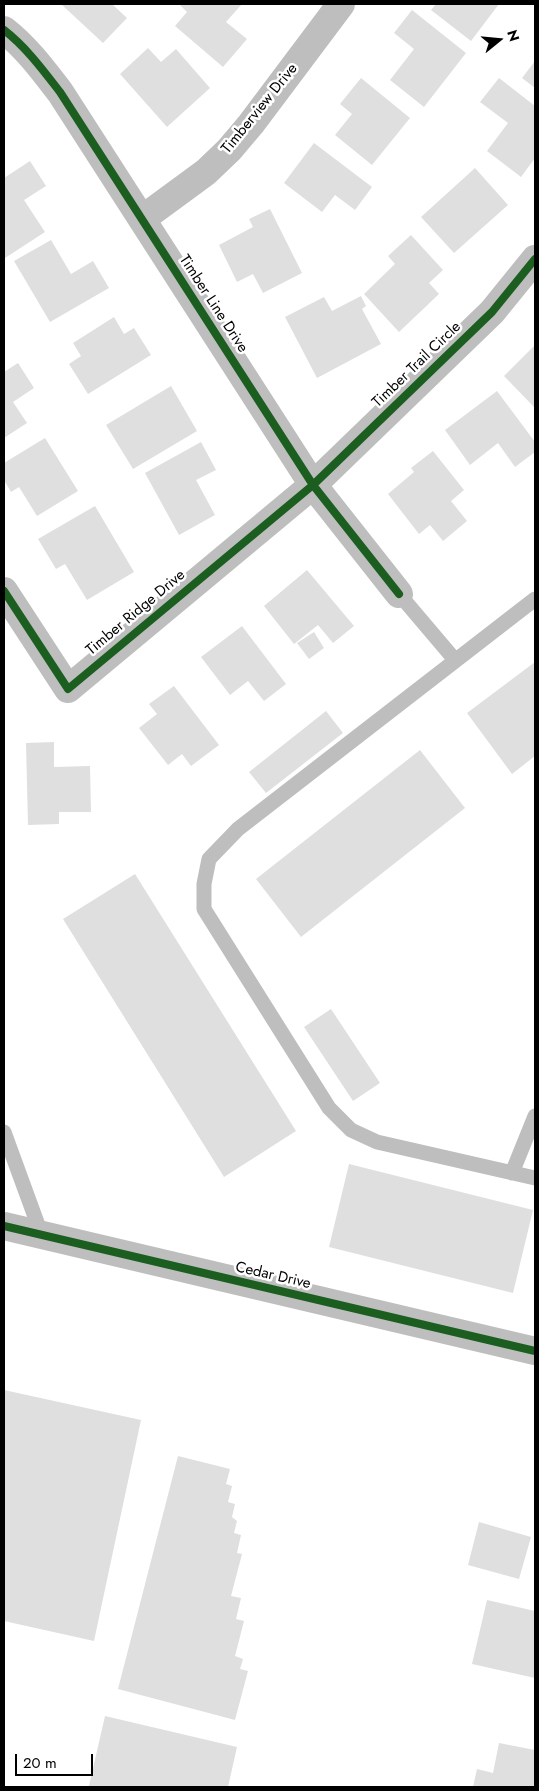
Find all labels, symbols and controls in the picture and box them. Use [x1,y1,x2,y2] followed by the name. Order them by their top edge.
[474,15,524,65] north arrow
[502,27,525,44] text: N
[218,60,302,158] street label: Timberview Drive
[175,252,251,356] street label: Timber Line Drive
[369,318,465,412] street label: Timber Trail Circle
[83,566,189,660] street label: Timber Ridge Drive
[234,1259,312,1293] street label: Cedar Drive
[18,1744,95,1776] scale bar
[23,1752,57,1774] text: 20 m

